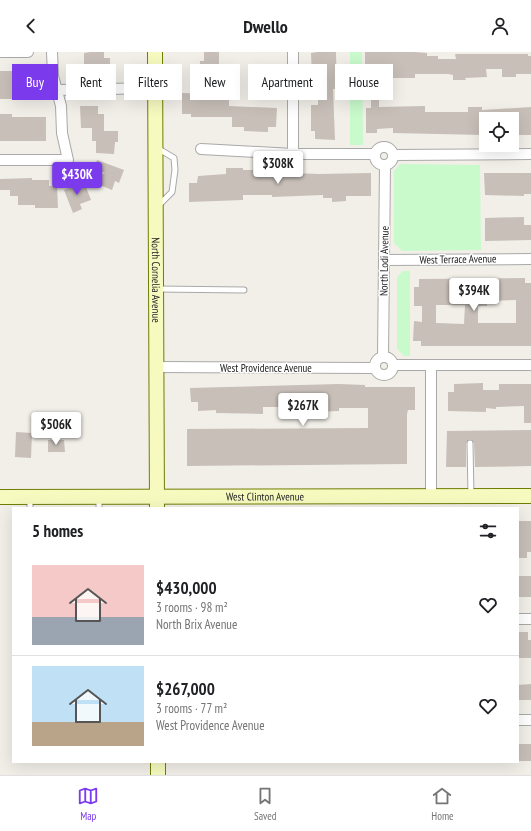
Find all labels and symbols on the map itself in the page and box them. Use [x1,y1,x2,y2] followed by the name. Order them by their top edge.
[250,151,306,185] pin: $308K
[49,162,105,196] pin: $430K
[376,225,392,296] street label: North Lodi Avenue
[149,237,163,323] street label: North Cornelia Avenue
[419,251,497,267] street label: West Terrace Avenue
[446,278,502,312] pin: $394K
[220,361,312,375] street label: West Providence Avenue
[275,393,331,427] pin: $267K
[28,412,84,446] pin: $506K
[226,489,304,504] street label: West Clinton Avenue

